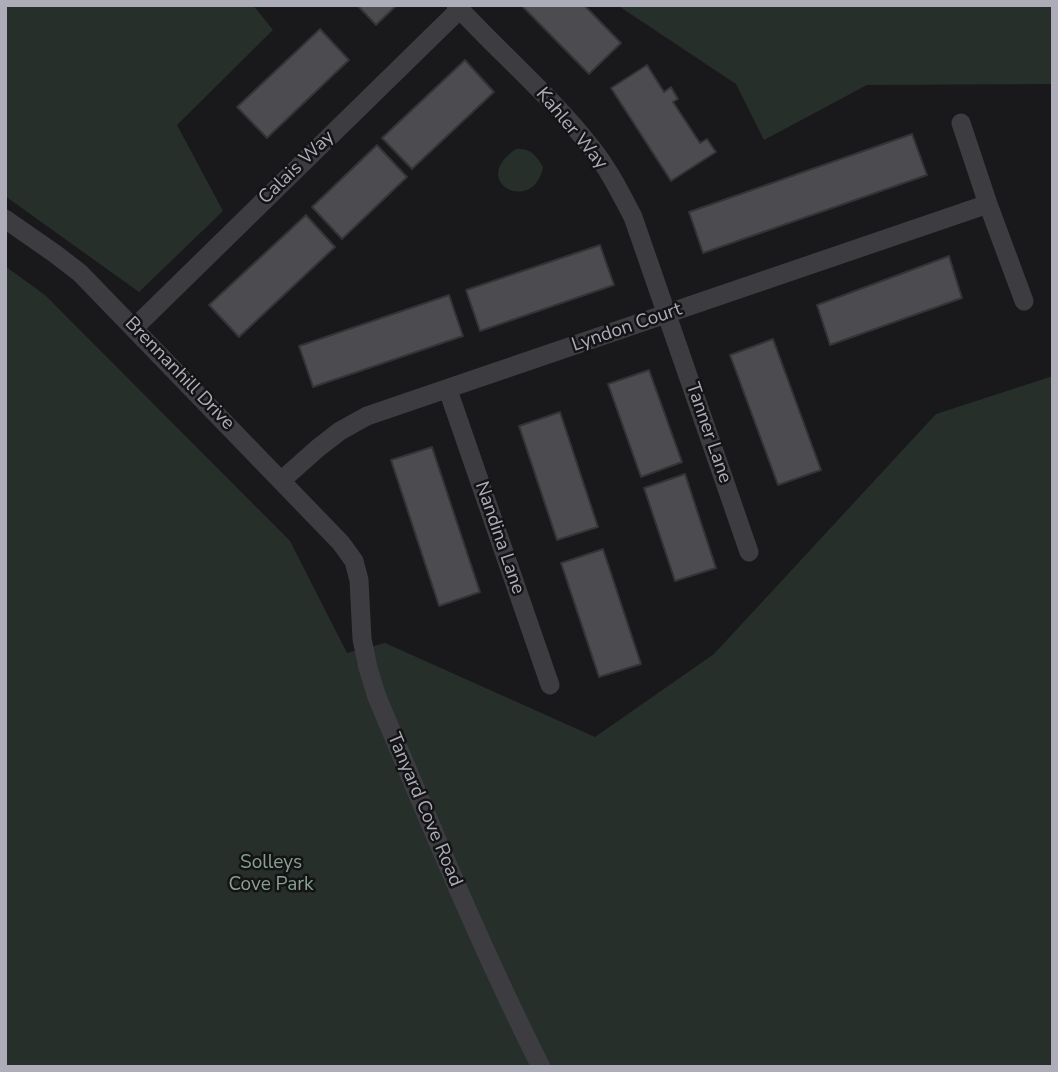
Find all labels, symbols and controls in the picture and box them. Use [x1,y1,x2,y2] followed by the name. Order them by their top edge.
[530,84,612,174] street label: Kahler Way
[254,126,340,210] street label: Calais Way
[569,299,685,357] street label: Lyndon Court
[119,313,239,435] street label: Brennanhill Drive
[680,380,736,486] street label: Tanner Lane
[469,479,529,597] street label: Nandina Lane
[381,730,467,890] street label: Tanyard Cove Road
[228,852,314,896] park label: Solleys Cove Park

